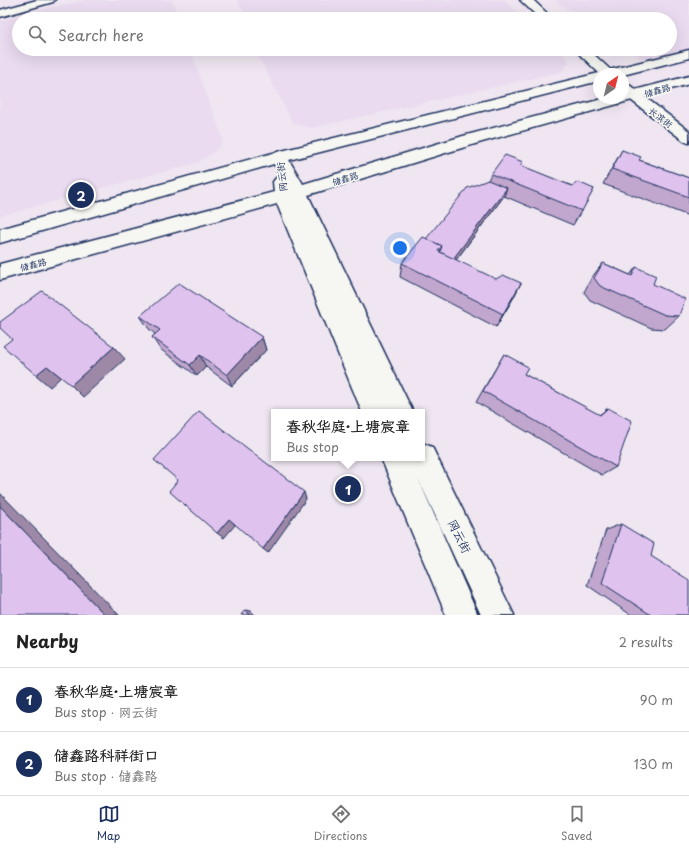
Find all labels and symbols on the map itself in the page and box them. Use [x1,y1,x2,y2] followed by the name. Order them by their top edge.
[593,68,629,104] north arrow
[642,80,672,100] street label: 储鑫路
[646,103,676,131] street label: 长滨街
[272,161,290,193] street label: 网云街
[330,167,360,189] street label: 储鑫路
[68,180,94,210] pin: 2
[390,238,410,258] your location
[18,254,48,274] street label: 储鑫路
[335,474,361,504] pin: 1
[444,516,476,556] street label: 网云街

